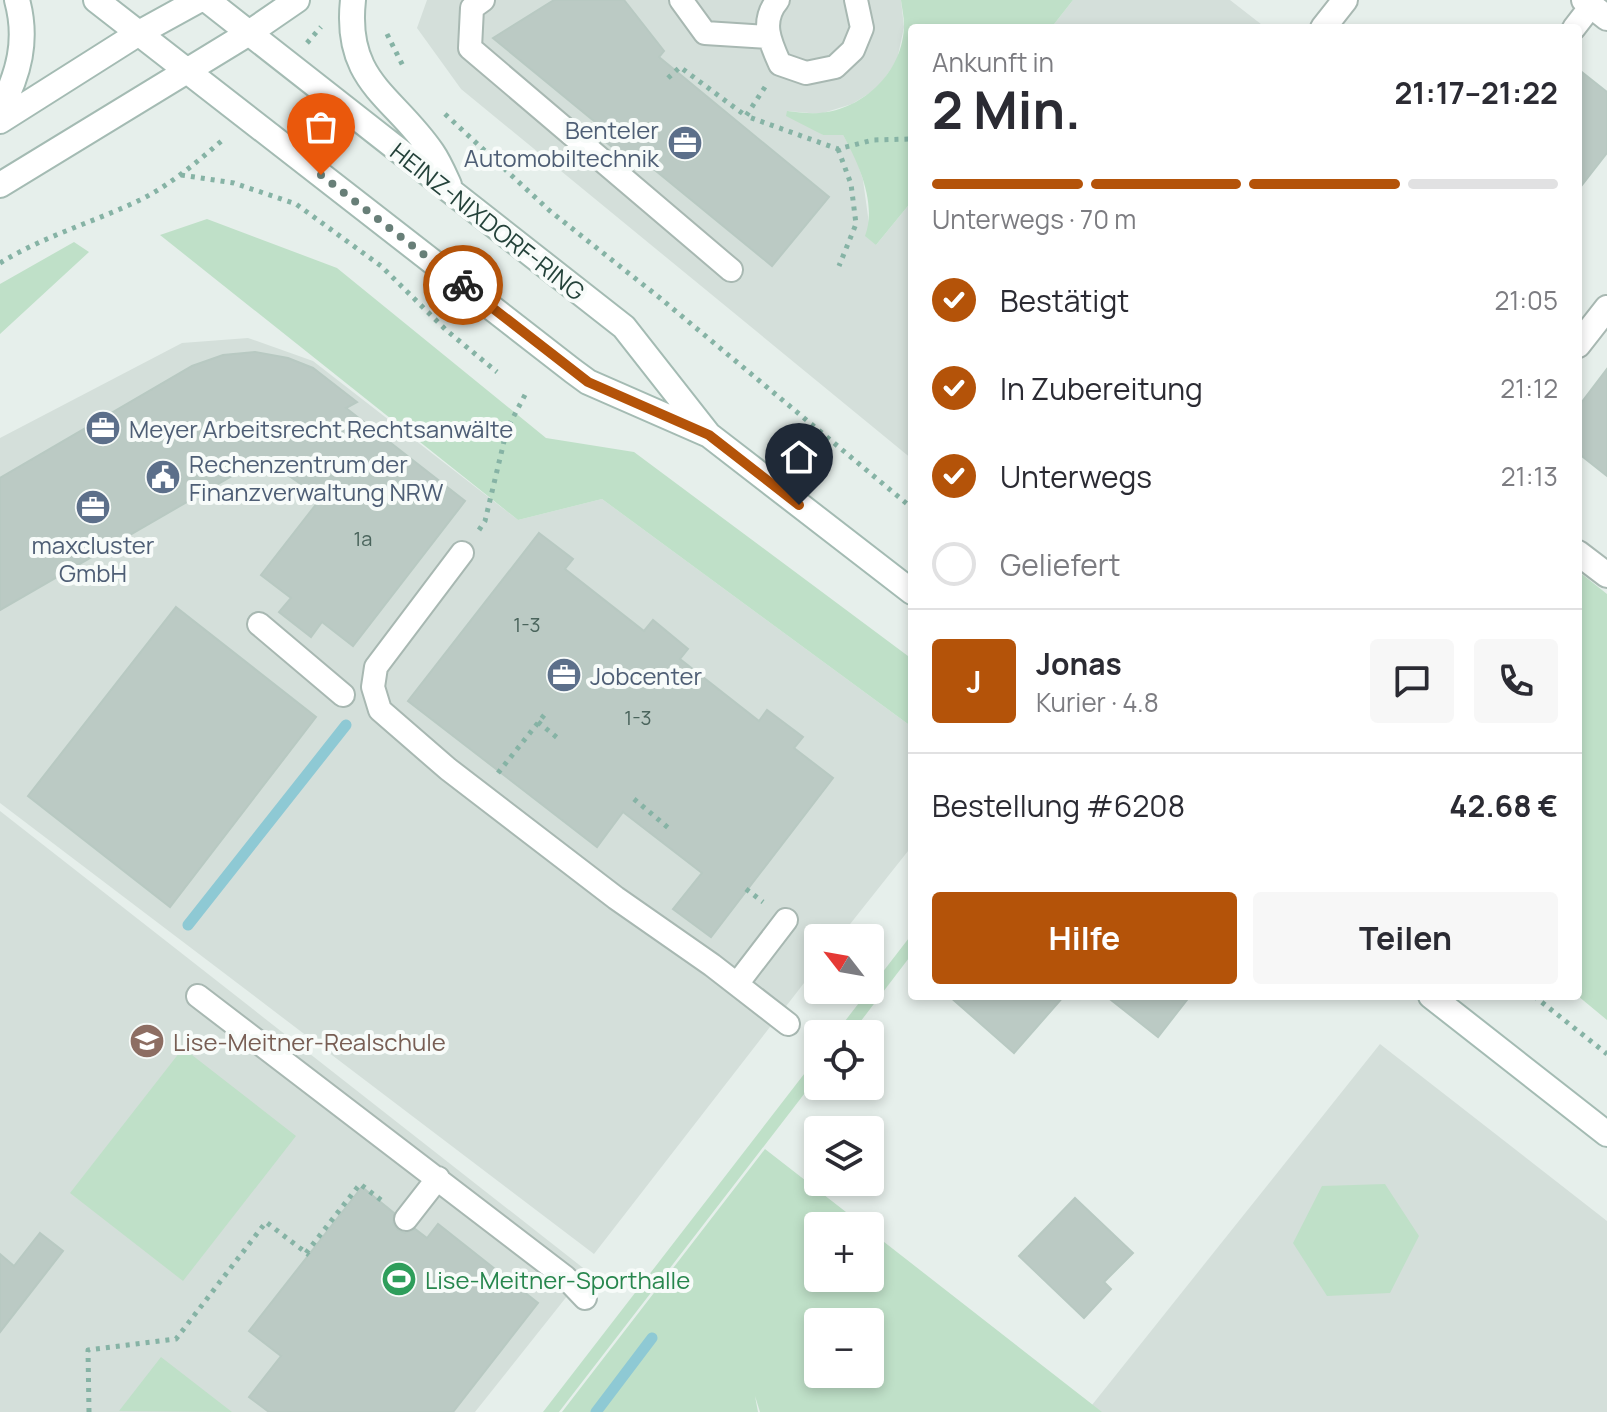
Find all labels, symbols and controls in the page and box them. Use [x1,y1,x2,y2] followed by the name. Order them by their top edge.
[932,44,1054,80] text: Ankunft in
[1394,72,1558,113] text: 21:17–21:22
[932,74,1081,145] text: 2 Min.
[287,93,355,175] pin
[299,105,343,149] icon: bag
[464,113,660,174] place label: Benteler Automobiltechnik
[666,124,704,162] office icon: Benteler Automobiltechnik
[384,135,592,307] street label: HEINZ-NIXDORF-RING
[932,201,1136,237] text: Unterwegs · 70 m
[423,245,503,325] courier
[441,263,485,307] icon: bike
[932,278,976,322] icon: check
[1000,280,1129,321] text: Bestätigt
[1494,282,1558,318] text: 21:05
[932,366,976,410] icon: check
[1000,368,1203,409] text: In Zubereitung
[1500,370,1558,406] text: 21:12
[84,409,122,447] office icon: Meyer Arbeitsrecht Rechtsanwälte
[129,412,513,445] place label: Meyer Arbeitsrecht Rechtsanwälte
[765,423,833,505] pin
[777,435,821,479] icon: home
[189,447,444,508] place label: Rechenzentrum der Finanzverwaltung NRW
[932,454,976,498] icon: check
[1000,456,1152,497] text: Unterwegs
[144,458,182,496] public building icon: Rechenzentrum der Finanzverwaltung NRW
[1501,458,1558,494] text: 21:13
[74,488,112,526] office icon: maxcluster GmbH
[354,525,372,552] house number: 1a
[31,528,155,589] place label: maxcluster GmbH
[1000,544,1121,585] text: Geliefert
[513,611,541,638] house number: 1-3
[1370,639,1454,723] button: chat
[1474,639,1558,723] button: phone
[1036,643,1122,684] text: Jonas
[545,656,583,694] office icon: Jobcenter
[590,659,703,692] place label: Jobcenter
[966,661,982,702] text: J
[1036,684,1159,720] text: Kurier · 4.8
[624,704,652,731] house number: 1-3
[932,785,1185,826] text: Bestellung #6208
[1449,785,1558,826] text: 42.68 €
[932,892,1237,984] button: Hilfe
[1253,892,1558,984] button: Teilen
[804,924,884,1004] north arrow
[804,924,884,1388] map controls
[804,1020,884,1100] button: locate
[128,1022,166,1060] school or university icon: Lise-Meitner-Realschule
[173,1025,446,1058] place label: Lise-Meitner-Realschule
[804,1116,884,1196] button: layers
[804,1212,884,1292] button: +
[380,1260,418,1298] sports icon: Lise-Meitner-Sporthalle
[425,1263,690,1296] place label: Lise-Meitner-Sporthalle
[804,1308,884,1388] button: −

